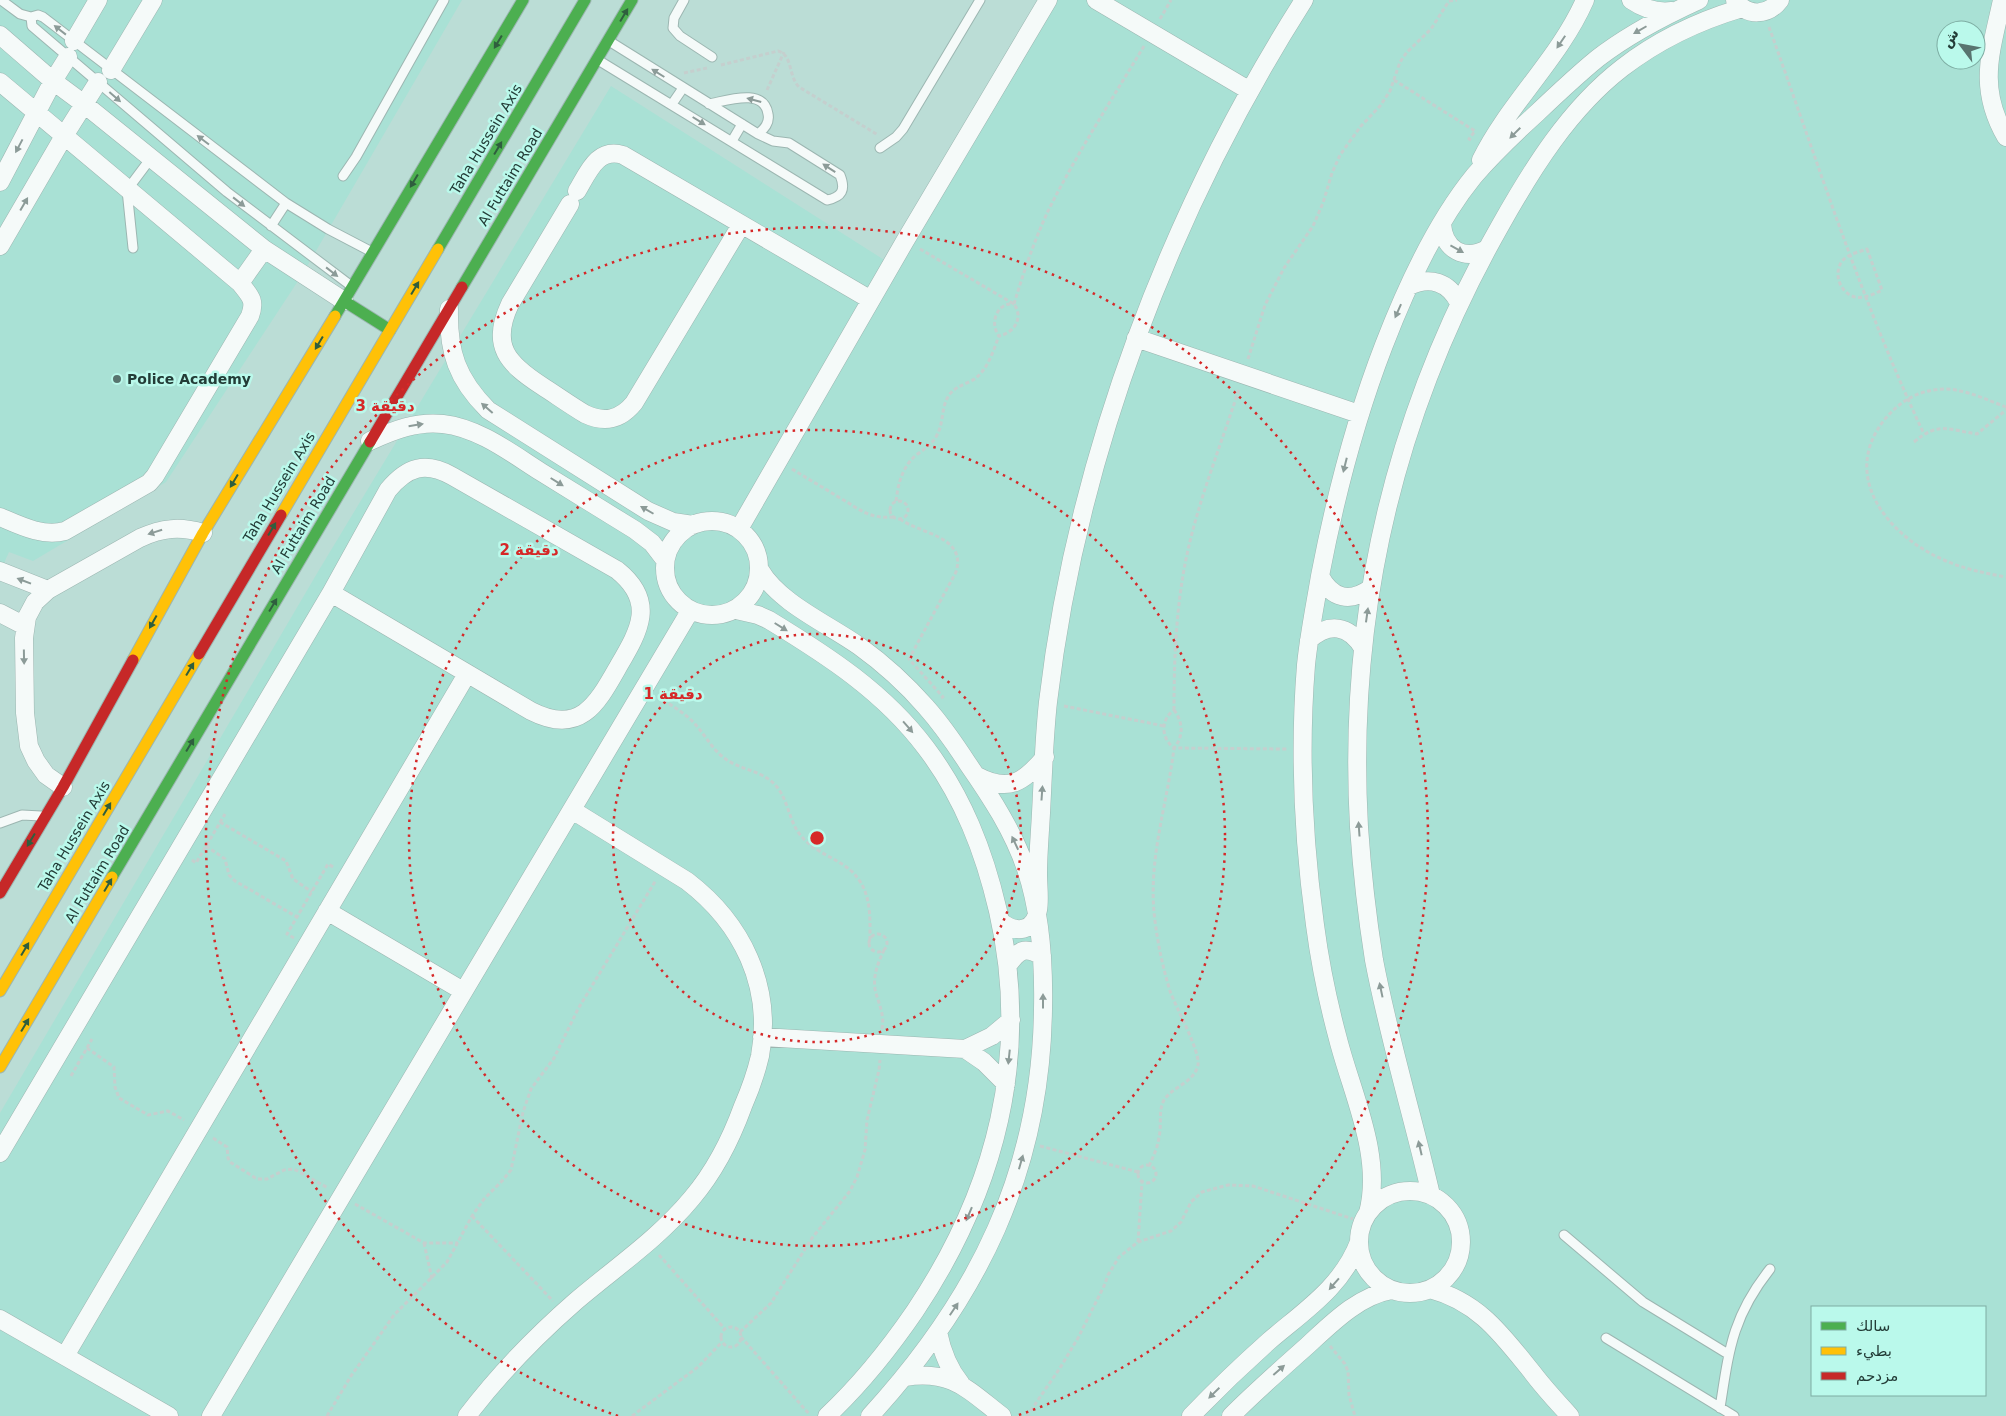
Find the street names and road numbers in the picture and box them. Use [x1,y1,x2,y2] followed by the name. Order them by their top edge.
[446,81,525,198] street label: Taha Hussein Axis
[475,125,545,229] street label: Al Futtaim Road
[239,429,318,546] street label: Taha Hussein Axis
[268,473,338,577] street label: Al Futtaim Road
[34,778,113,895] street label: Taha Hussein Axis
[62,822,132,926] street label: Al Futtaim Road

